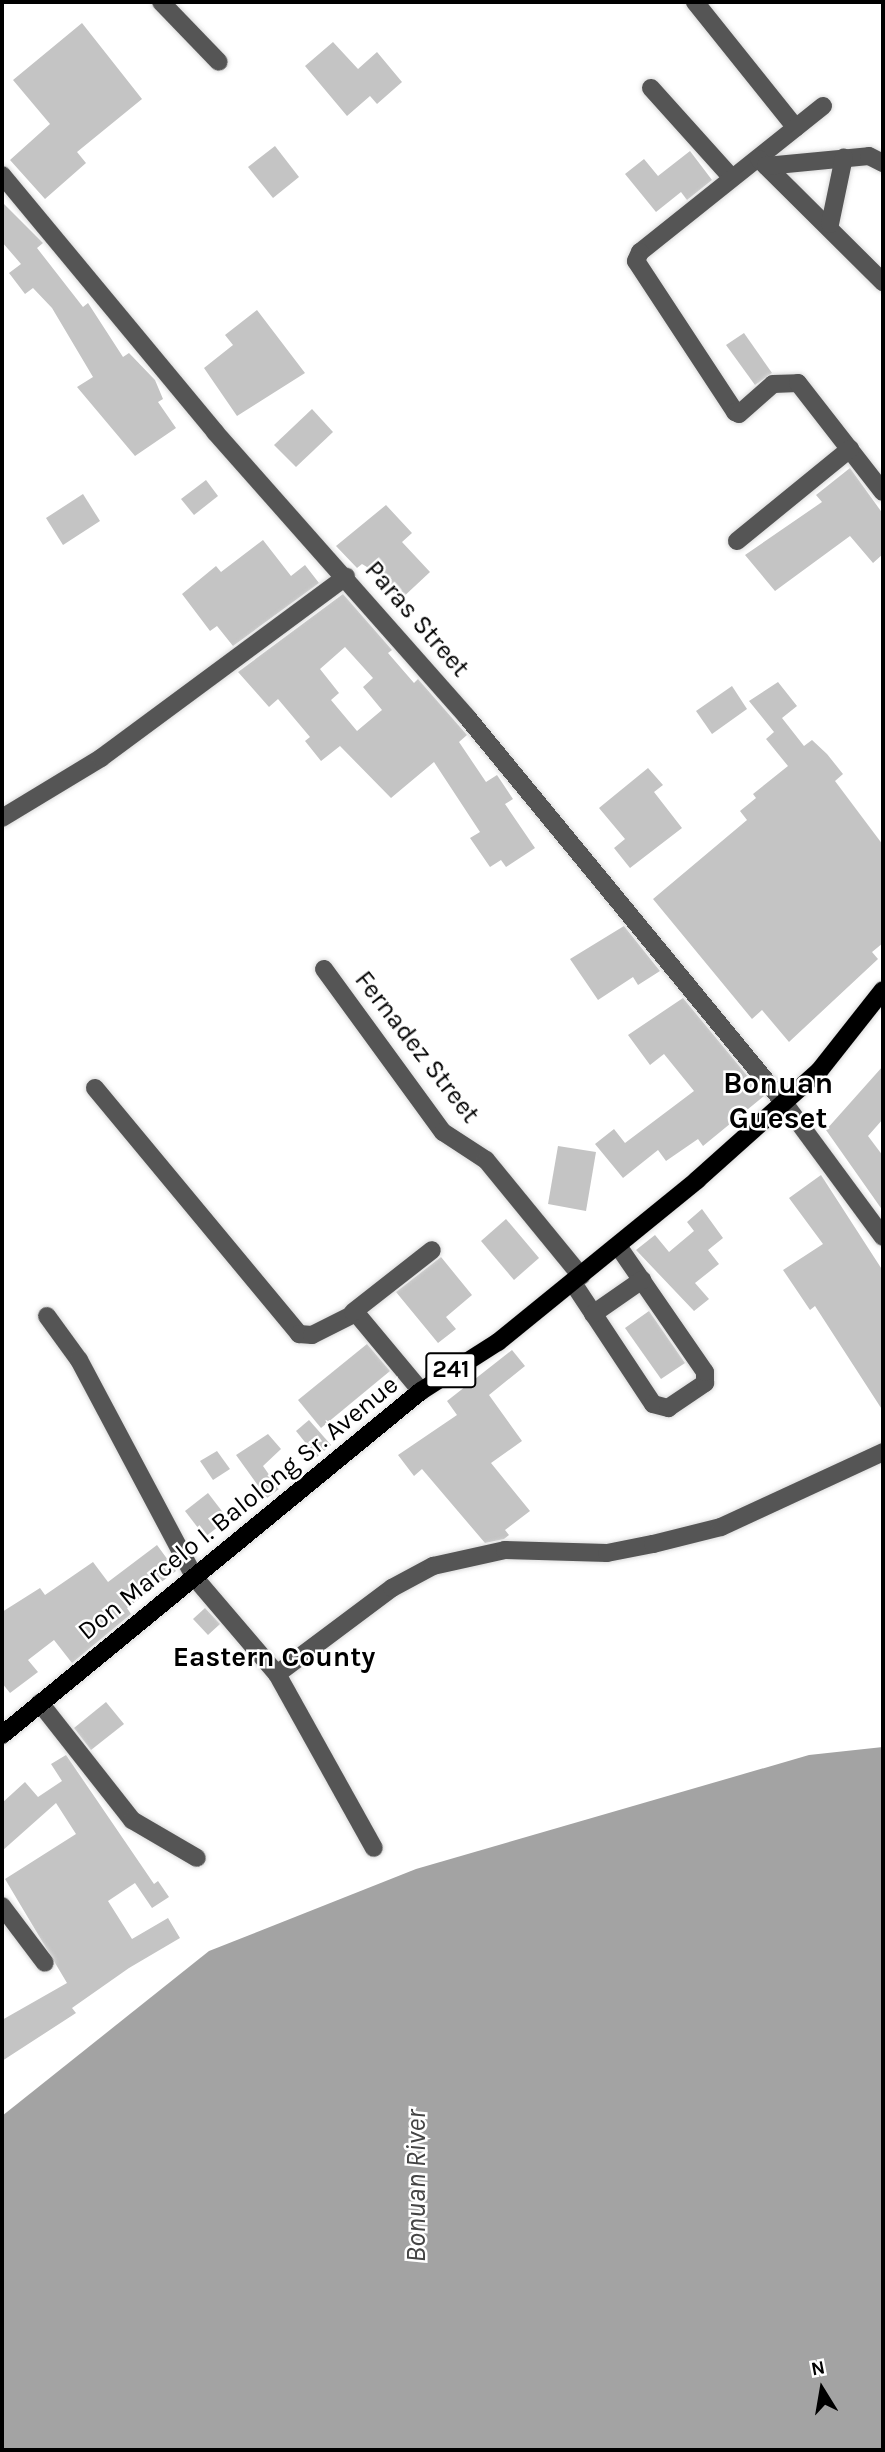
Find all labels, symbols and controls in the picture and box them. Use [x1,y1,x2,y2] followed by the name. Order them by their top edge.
[358,555,476,683] street label: Paras Street
[348,965,486,1129] street label: Fernadez Street
[723,1065,833,1136] district label: Bonuan Gueset
[425,1350,477,1390] road number: 241
[72,1369,404,1647] street label: Don Marcelo I. Balolong Sr. Avenue
[173,1640,375,1674] district label: Eastern County
[399,2109,433,2263] water label: Bonuan River
[787,2354,857,2424] north arrow
[809,2356,827,2380] text: N

